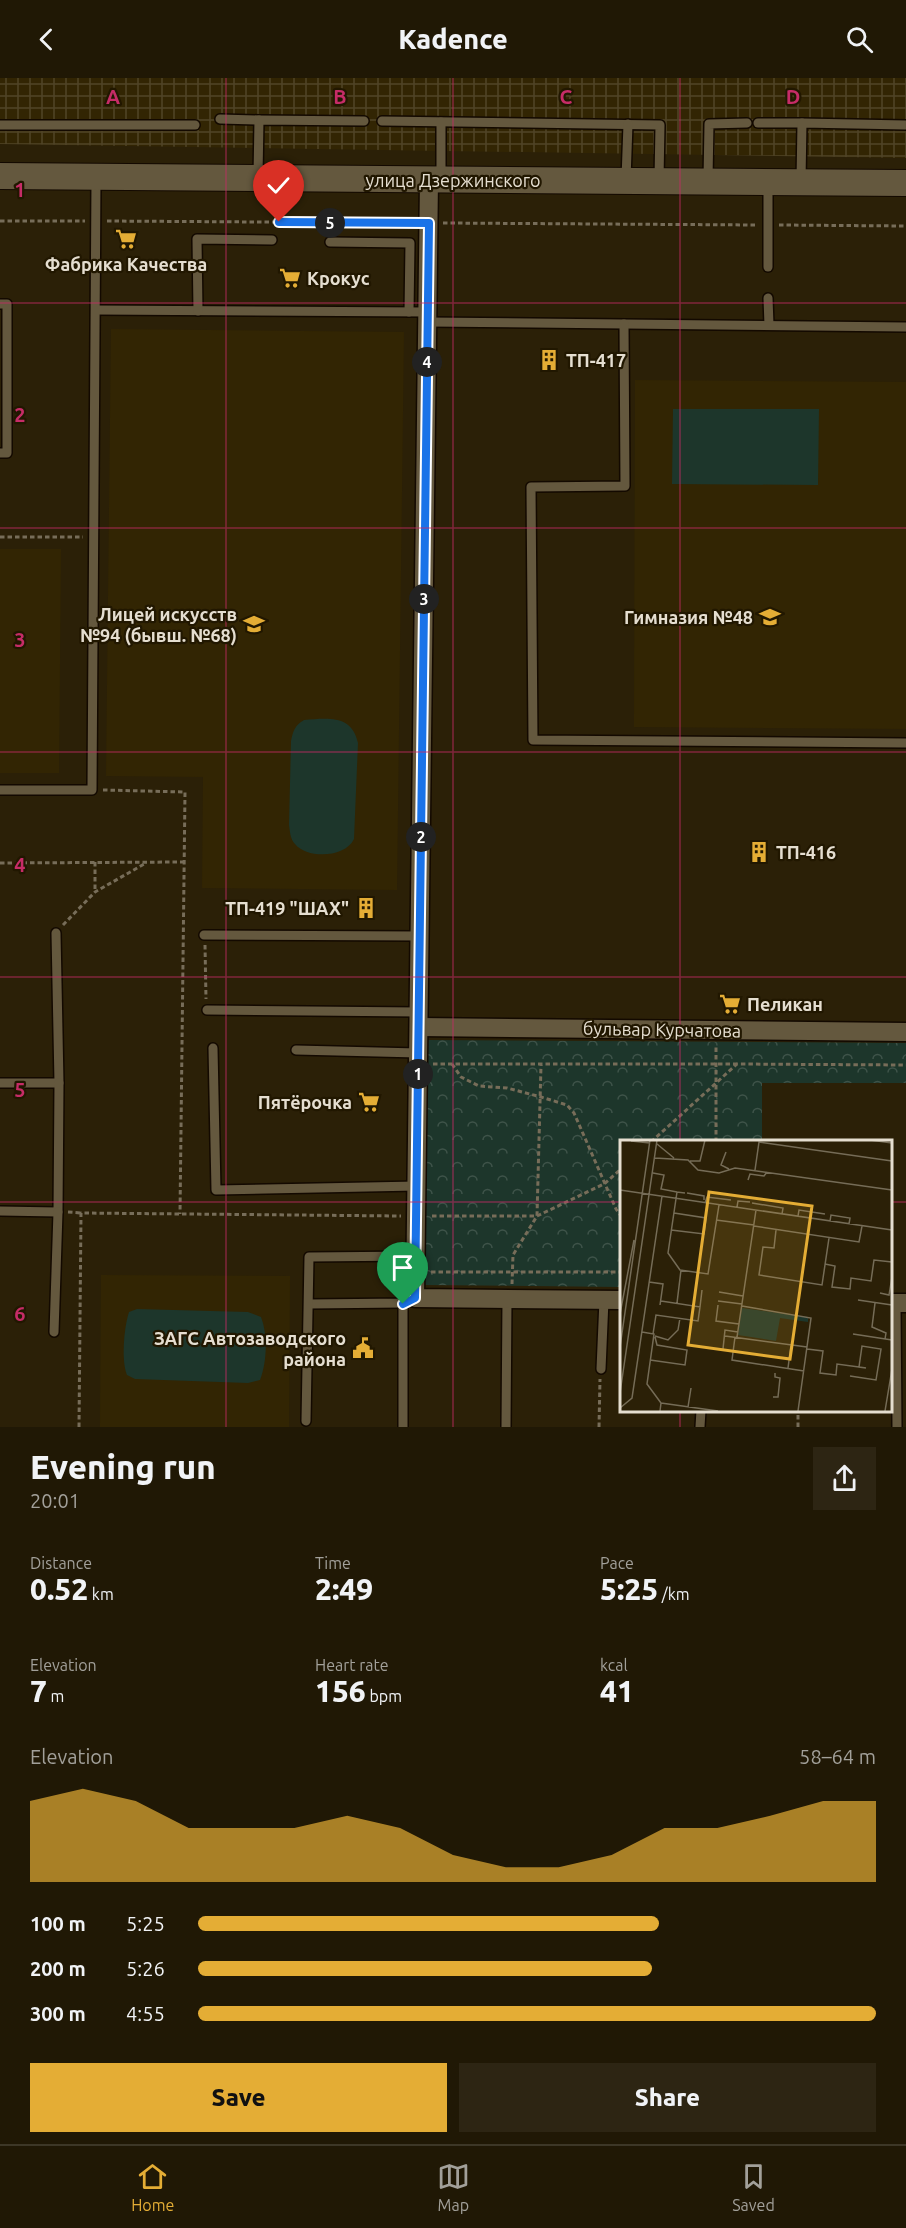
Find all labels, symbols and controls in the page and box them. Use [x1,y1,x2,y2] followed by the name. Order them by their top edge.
[30,23,63,56] icon: back
[843,23,876,56] icon: search
[398,24,508,54] text: Kadence
[106,85,120,108] text: A
[333,85,347,108] text: B
[560,85,573,108] text: C
[786,85,800,108] text: D
[253,160,304,222] pin
[262,169,295,202] icon: check
[366,170,540,190] street label: улица Дзержинского
[14,178,26,201] text: 1
[315,208,345,238] pin: 5
[325,214,335,232] text: 5
[114,227,138,251] supermarket icon: Фабрика Качества
[45,254,207,274] place label: Фабрика Качества
[278,266,302,290] supermarket icon: Крокус
[307,268,370,288] place label: Крокус
[412,347,442,377] pin: 4
[537,348,561,372] building icon: ТП-417
[566,350,626,370] place label: ТП-417
[422,353,432,371] text: 4
[14,403,26,426] text: 2
[409,584,439,614] pin: 3
[419,590,429,608] text: 3
[80,604,237,646] place label: Лицей искусств №94 (бывш. №68)
[758,605,782,629] school or university icon: Гимназия №48
[624,607,753,627] place label: Гимназия №48
[242,612,266,636] school or university icon: Лицей искусств №94 (бывш. №68)
[14,628,26,651] text: 3
[406,822,436,852] pin: 2
[416,828,426,846] text: 2
[747,840,771,864] building icon: ТП-416
[776,842,836,862] place label: ТП-416
[14,853,26,876] text: 4
[354,896,378,920] building icon: ТП-419 "ШАХ"
[225,898,349,918] place label: ТП-419 "ШАХ"
[718,992,742,1016] supermarket icon: Пеликан
[747,994,823,1014] place label: Пеликан
[583,1018,741,1040] street label: бульвар Курчатова
[403,1059,433,1089] pin: 1
[413,1065,423,1083] text: 1
[14,1078,26,1101] text: 5
[357,1090,381,1114] supermarket icon: Пятёрочка
[258,1092,352,1112] place label: Пятёрочка
[620,1140,891,1412] inset map
[377,1242,428,1304] pin
[386,1251,419,1284] icon: arrive
[14,1302,26,1325] text: 6
[154,1328,346,1369] place label: ЗАГС Автозаводского района
[351,1336,375,1360] public building icon: ЗАГС Автозаводского района
[813,1447,876,1510] button: share
[30,1448,216,1485] text: Evening run
[30,1489,80,1512] text: 20:01
[30,1554,92,1572] text: Distance
[315,1554,351,1572] text: Time
[600,1554,634,1572] text: Pace
[30,1572,88,1606] text: 0.52
[315,1572,373,1606] text: 2:49
[600,1572,658,1606] text: 5:25
[88,1585,114,1603] text: km
[658,1585,690,1603] text: /km
[30,1656,97,1674] text: Elevation
[315,1656,389,1674] text: Heart rate
[600,1656,628,1674] text: kcal
[30,1674,47,1708] text: 7
[315,1674,366,1708] text: 156
[600,1674,634,1708] text: 41
[47,1687,64,1705] text: m
[366,1687,402,1705] text: bpm
[30,1745,113,1768] text: Elevation
[799,1745,876,1768] text: 58–64 m
[30,1912,86,1935] text: 100 m
[126,1912,165,1935] text: 5:25
[30,1957,86,1980] text: 200 m
[126,1957,165,1980] text: 5:26
[30,2002,86,2025] text: 300 m
[126,2002,165,2025] text: 4:55
[30,2063,447,2132] button: Save
[459,2063,876,2132] button: Share
[131,2160,174,2214] tab: Home
[437,2160,470,2214] tab: Map
[732,2160,775,2214] tab: Saved

